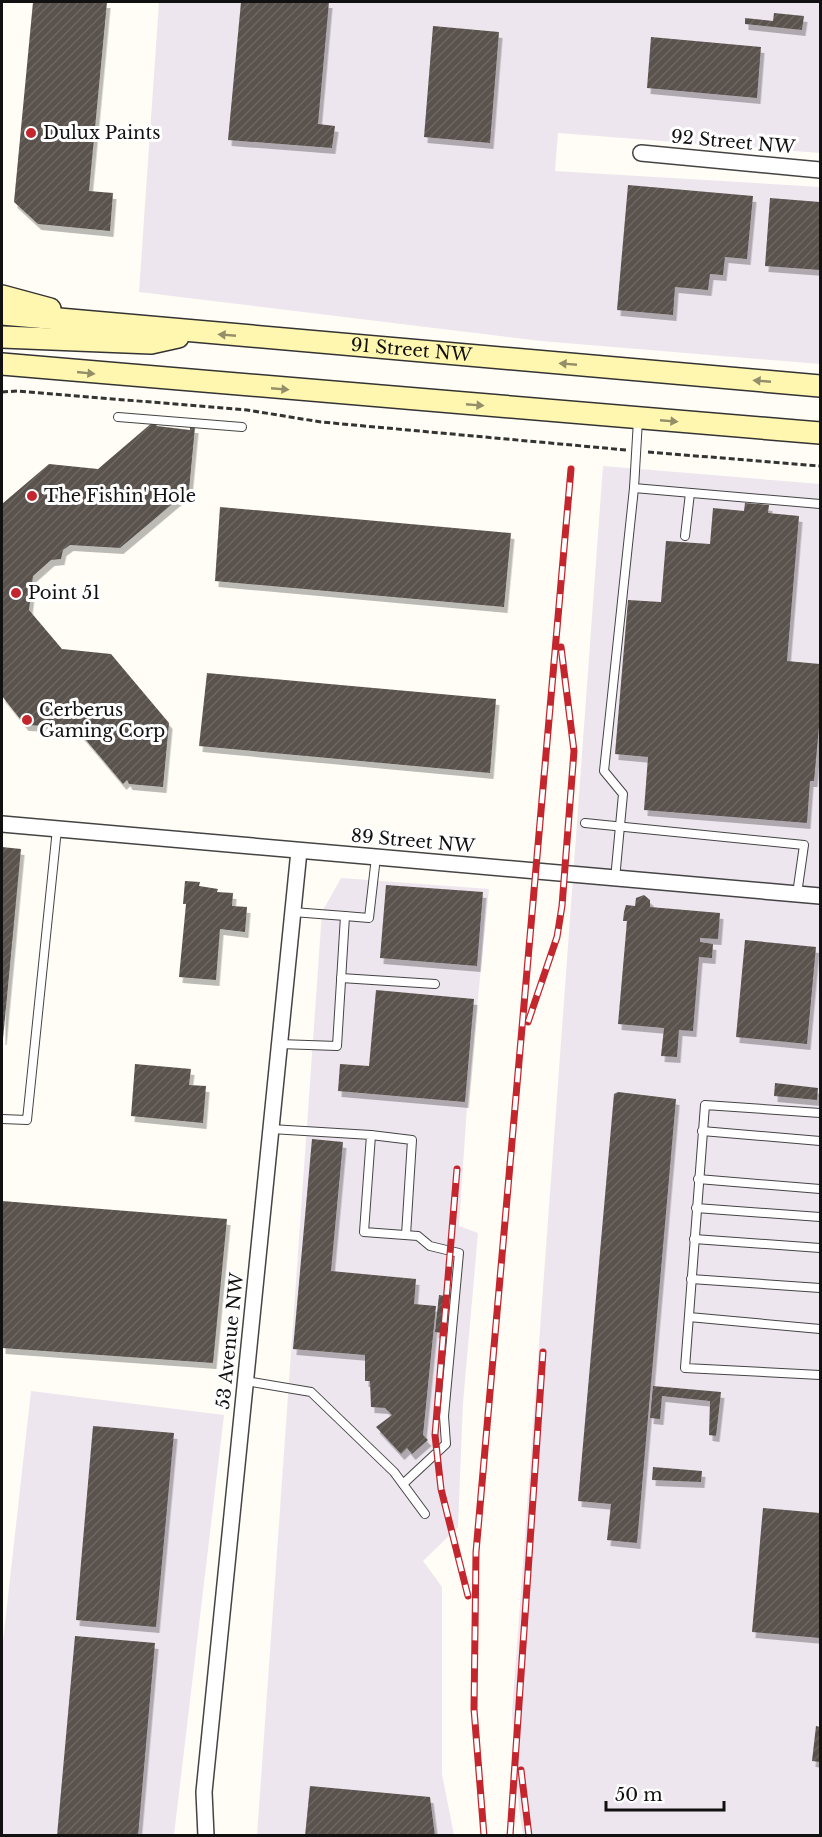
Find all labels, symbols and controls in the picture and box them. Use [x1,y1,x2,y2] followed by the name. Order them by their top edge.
[43,122,160,144] place label: Dulux Paints
[24,126,38,140] marker: Dulux Paints
[670,126,797,158] street label: 92 Street NW
[218,330,237,340] one-way arrow
[350,334,474,366] street label: 91 Street NW
[558,359,577,369] one-way arrow
[77,368,96,377] one-way arrow
[753,376,772,386] one-way arrow
[271,384,290,394] one-way arrow
[465,400,484,410] one-way arrow
[660,416,679,426] one-way arrow
[44,485,196,507] place label: The Fishin' Hole
[25,489,39,503] marker: The Fishin' Hole
[28,582,100,604] place label: Point 51
[9,586,23,600] marker: Point 51
[39,699,165,742] place label: Cerberus Gaming Corp
[20,713,34,727] marker: Cerberus Gaming Corp
[350,825,477,857] street label: 89 Street NW
[212,1271,248,1410] street label: 53 Avenue NW
[606,1774,724,1812] scale bar
[615,1784,663,1806] text: 50 m

